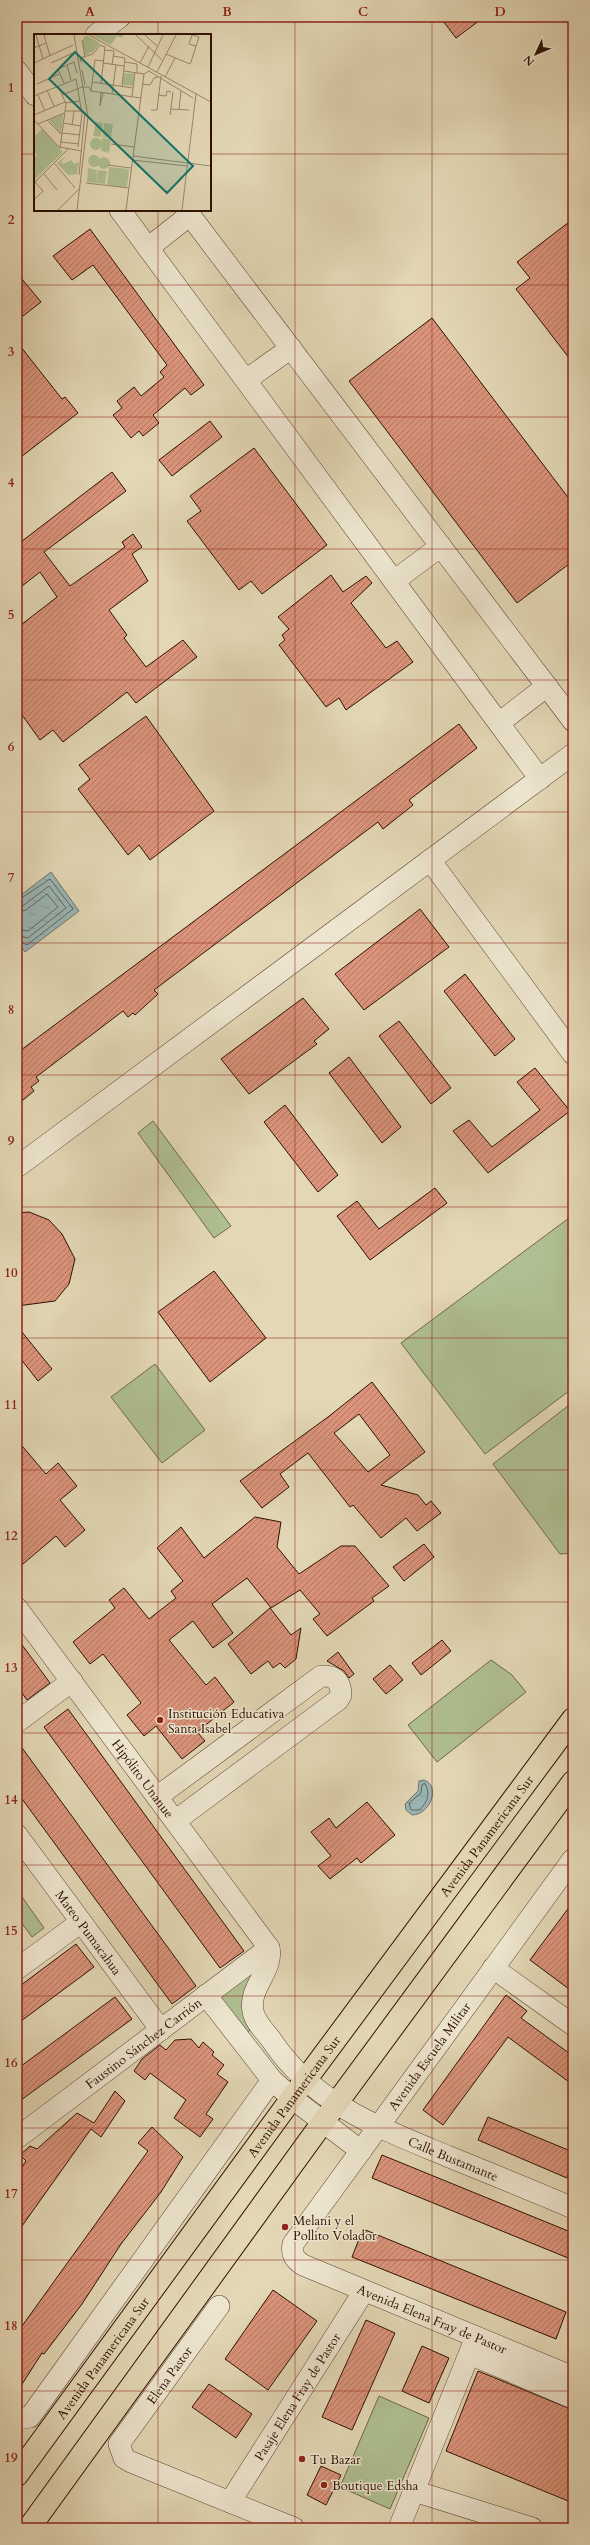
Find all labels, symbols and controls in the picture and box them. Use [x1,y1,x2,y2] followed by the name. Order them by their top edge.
[85,3,95,21] text: A
[222,3,232,21] text: B
[358,3,368,21] text: C
[494,3,506,21] text: D
[34,34,211,211] inset map
[516,34,556,74] north arrow
[520,52,538,69] text: N
[8,79,14,97] text: 1
[8,211,15,229] text: 2
[8,343,15,361] text: 3
[8,474,15,492] text: 4
[8,606,14,624] text: 5
[8,738,15,756] text: 6
[8,869,15,887] text: 7
[8,1001,14,1019] text: 8
[8,1132,15,1150] text: 9
[4,1264,18,1282] text: 10
[4,1396,18,1414] text: 11
[4,1527,18,1545] text: 12
[4,1659,18,1677] text: 13
[168,1705,285,1738] place label: Institución Educativa Santa Isabel
[155,1715,165,1725] marker: Institución Educativa Santa Isabel
[107,1736,178,1822] street label: Hipólito Unanue
[436,1772,538,1901] street label: Avenida Panamericana Sur
[4,1791,18,1809] text: 14
[51,1887,126,1979] street label: Mateo Pumacahua
[4,1922,18,1940] text: 15
[82,1994,206,2093] street label: Faustino Sánchez Carrión
[384,1999,475,2114] street label: Avenida Escuela Militar
[244,2032,345,2161] street label: Avenida Panamericana Sur
[4,2054,18,2072] text: 16
[405,2133,501,2186] street label: Calle Bustamante
[4,2185,18,2203] text: 17
[293,2212,377,2245] place label: Melani y el Pollito Volador
[280,2222,290,2232] marker: Melani y el Pollito Volador
[354,2280,510,2359] street label: Avenida Elena Fray de Pastor
[53,2294,154,2423] street label: Avenida Panamericana Sur
[4,2317,18,2335] text: 18
[251,2329,345,2464] street label: Pasaje Elena Fray de Pastor
[143,2343,197,2408] street label: Elena Pastor
[4,2449,18,2467] text: 19
[310,2451,361,2469] place label: Tu Bazar
[297,2454,307,2464] marker: Tu Bazar
[332,2477,419,2495] place label: Boutique Edsha
[319,2480,329,2490] marker: Boutique Edsha

